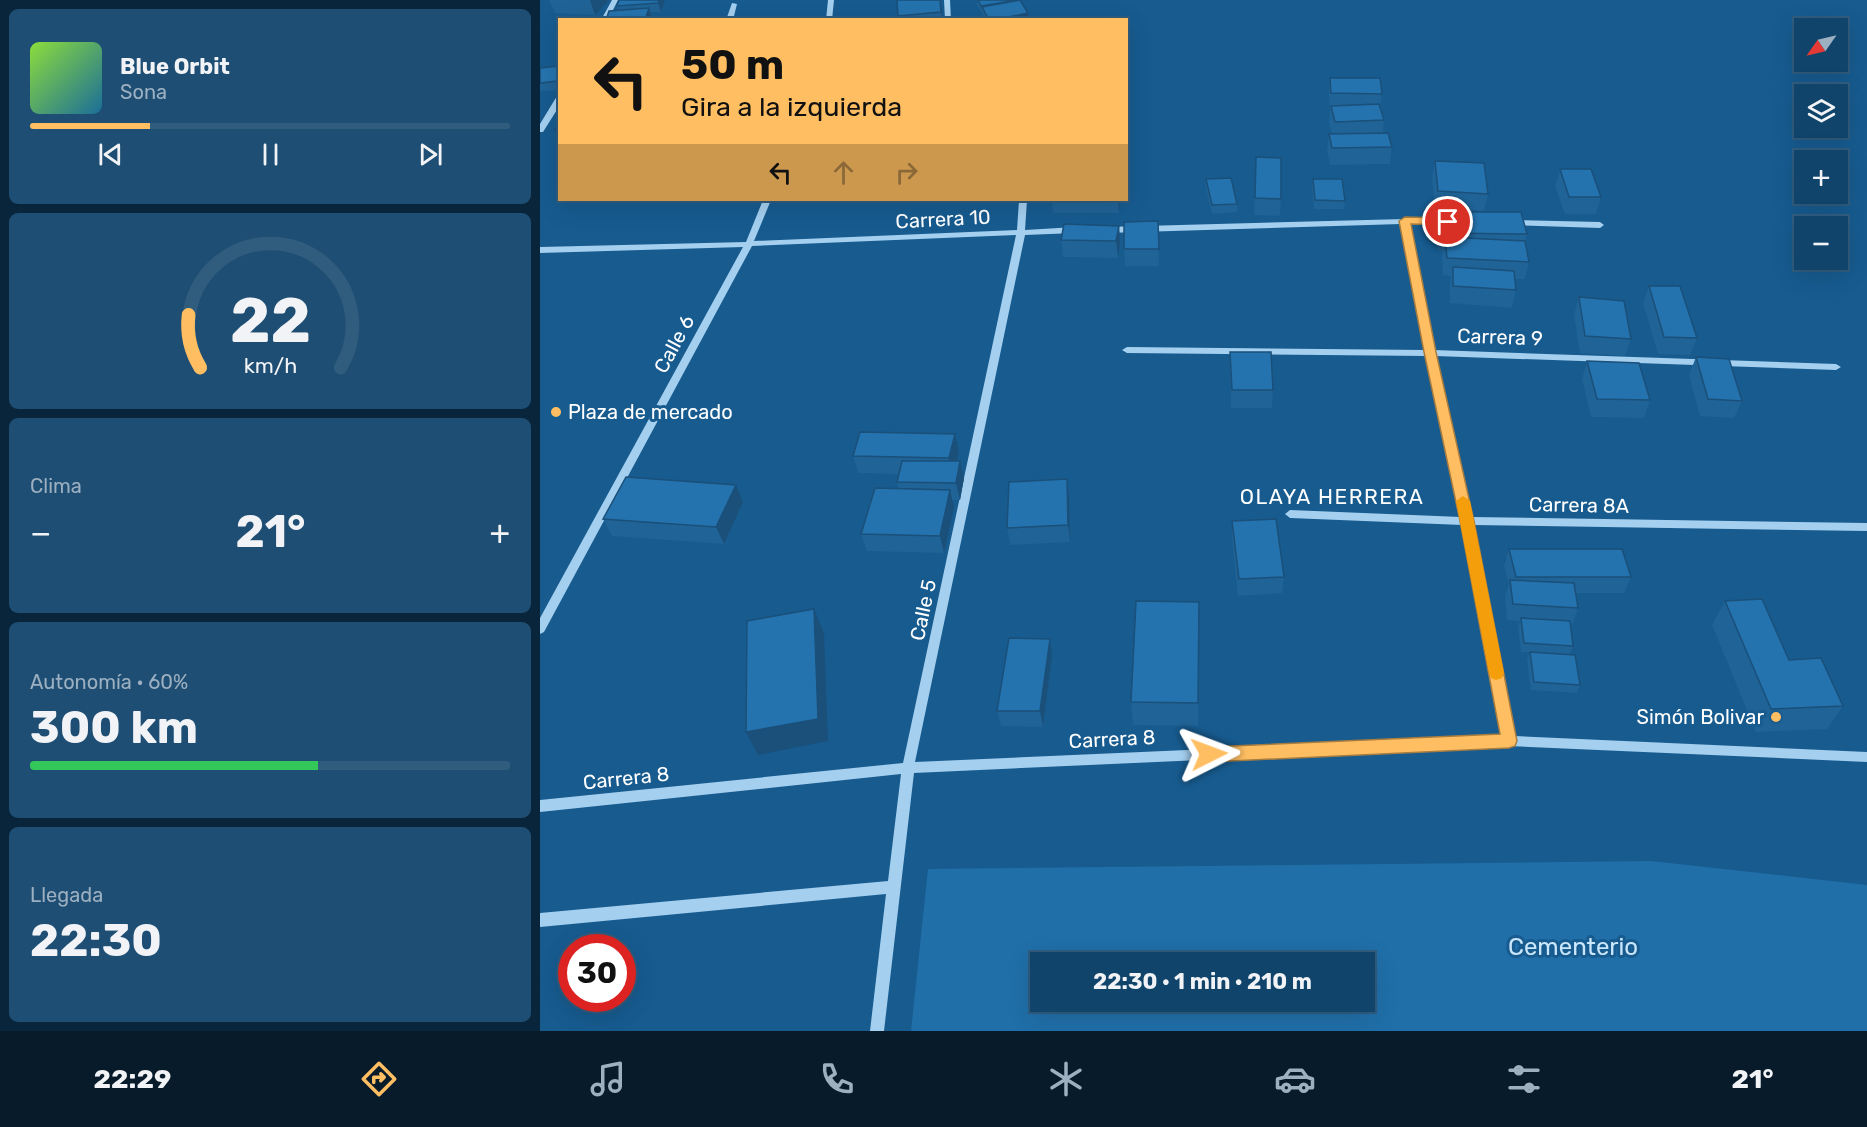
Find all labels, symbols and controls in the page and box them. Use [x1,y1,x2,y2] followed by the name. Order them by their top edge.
[1794,18,1848,72] north arrow
[1794,18,1848,270] map controls
[681,40,784,90] text: 50 m
[582,42,660,120] icon: left
[120,53,230,80] text: Blue Orbit
[120,80,167,104] text: Sona
[1794,84,1848,138] button: layers
[681,91,902,123] text: Gira a la izquierda
[94,138,127,171] icon: previous
[254,138,287,171] icon: pause
[414,138,447,171] icon: next
[1794,150,1848,204] button: +
[764,156,797,189] icon: left
[827,156,860,189] icon: ahead
[890,156,923,189] icon: right
[1422,196,1473,247] pin
[895,205,991,233] street label: Carrera 10
[1431,205,1464,238] icon: arrive
[1794,216,1848,270] button: −
[229,284,311,358] text: 22
[649,311,699,377] street label: Calle 6
[1457,324,1543,350] street label: Carrera 9
[243,354,297,379] text: km/h
[568,400,733,424] place label: Plaza de mercado
[549,405,563,419] marker: Plaza de mercado
[30,474,82,498] text: Clima
[1240,484,1424,509] district label: OLAYA HERRERA
[1529,492,1629,518] street label: Carrera 8A
[235,505,306,558] text: 21°
[30,513,51,552] text: −
[489,513,510,552] text: +
[905,577,941,643] street label: Calle 5
[30,670,188,694] text: Autonomía · 60%
[30,701,198,754] text: 300 km
[1637,705,1764,729] place label: Simón Bolivar
[1769,710,1783,724] marker: Simón Bolivar
[1177,722,1241,786] position arrow
[1068,725,1156,753] street label: Carrera 8
[582,762,670,794] street label: Carrera 8
[30,883,103,907] text: Llegada
[30,914,162,967] text: 22:30
[1508,933,1638,961] park label: Cementerio
[558,934,636,1012] speed limit sign: 30
[1093,968,1312,995] text: 22:30 · 1 min · 210 m
[358,1058,400,1100] icon: directions
[587,1058,629,1100] icon: music
[816,1058,858,1100] icon: phone
[1045,1058,1087,1100] icon: climate
[1274,1058,1316,1100] icon: car
[1503,1058,1545,1100] icon: filters
[93,1063,171,1095] text: 22:29
[1731,1063,1773,1095] text: 21°

